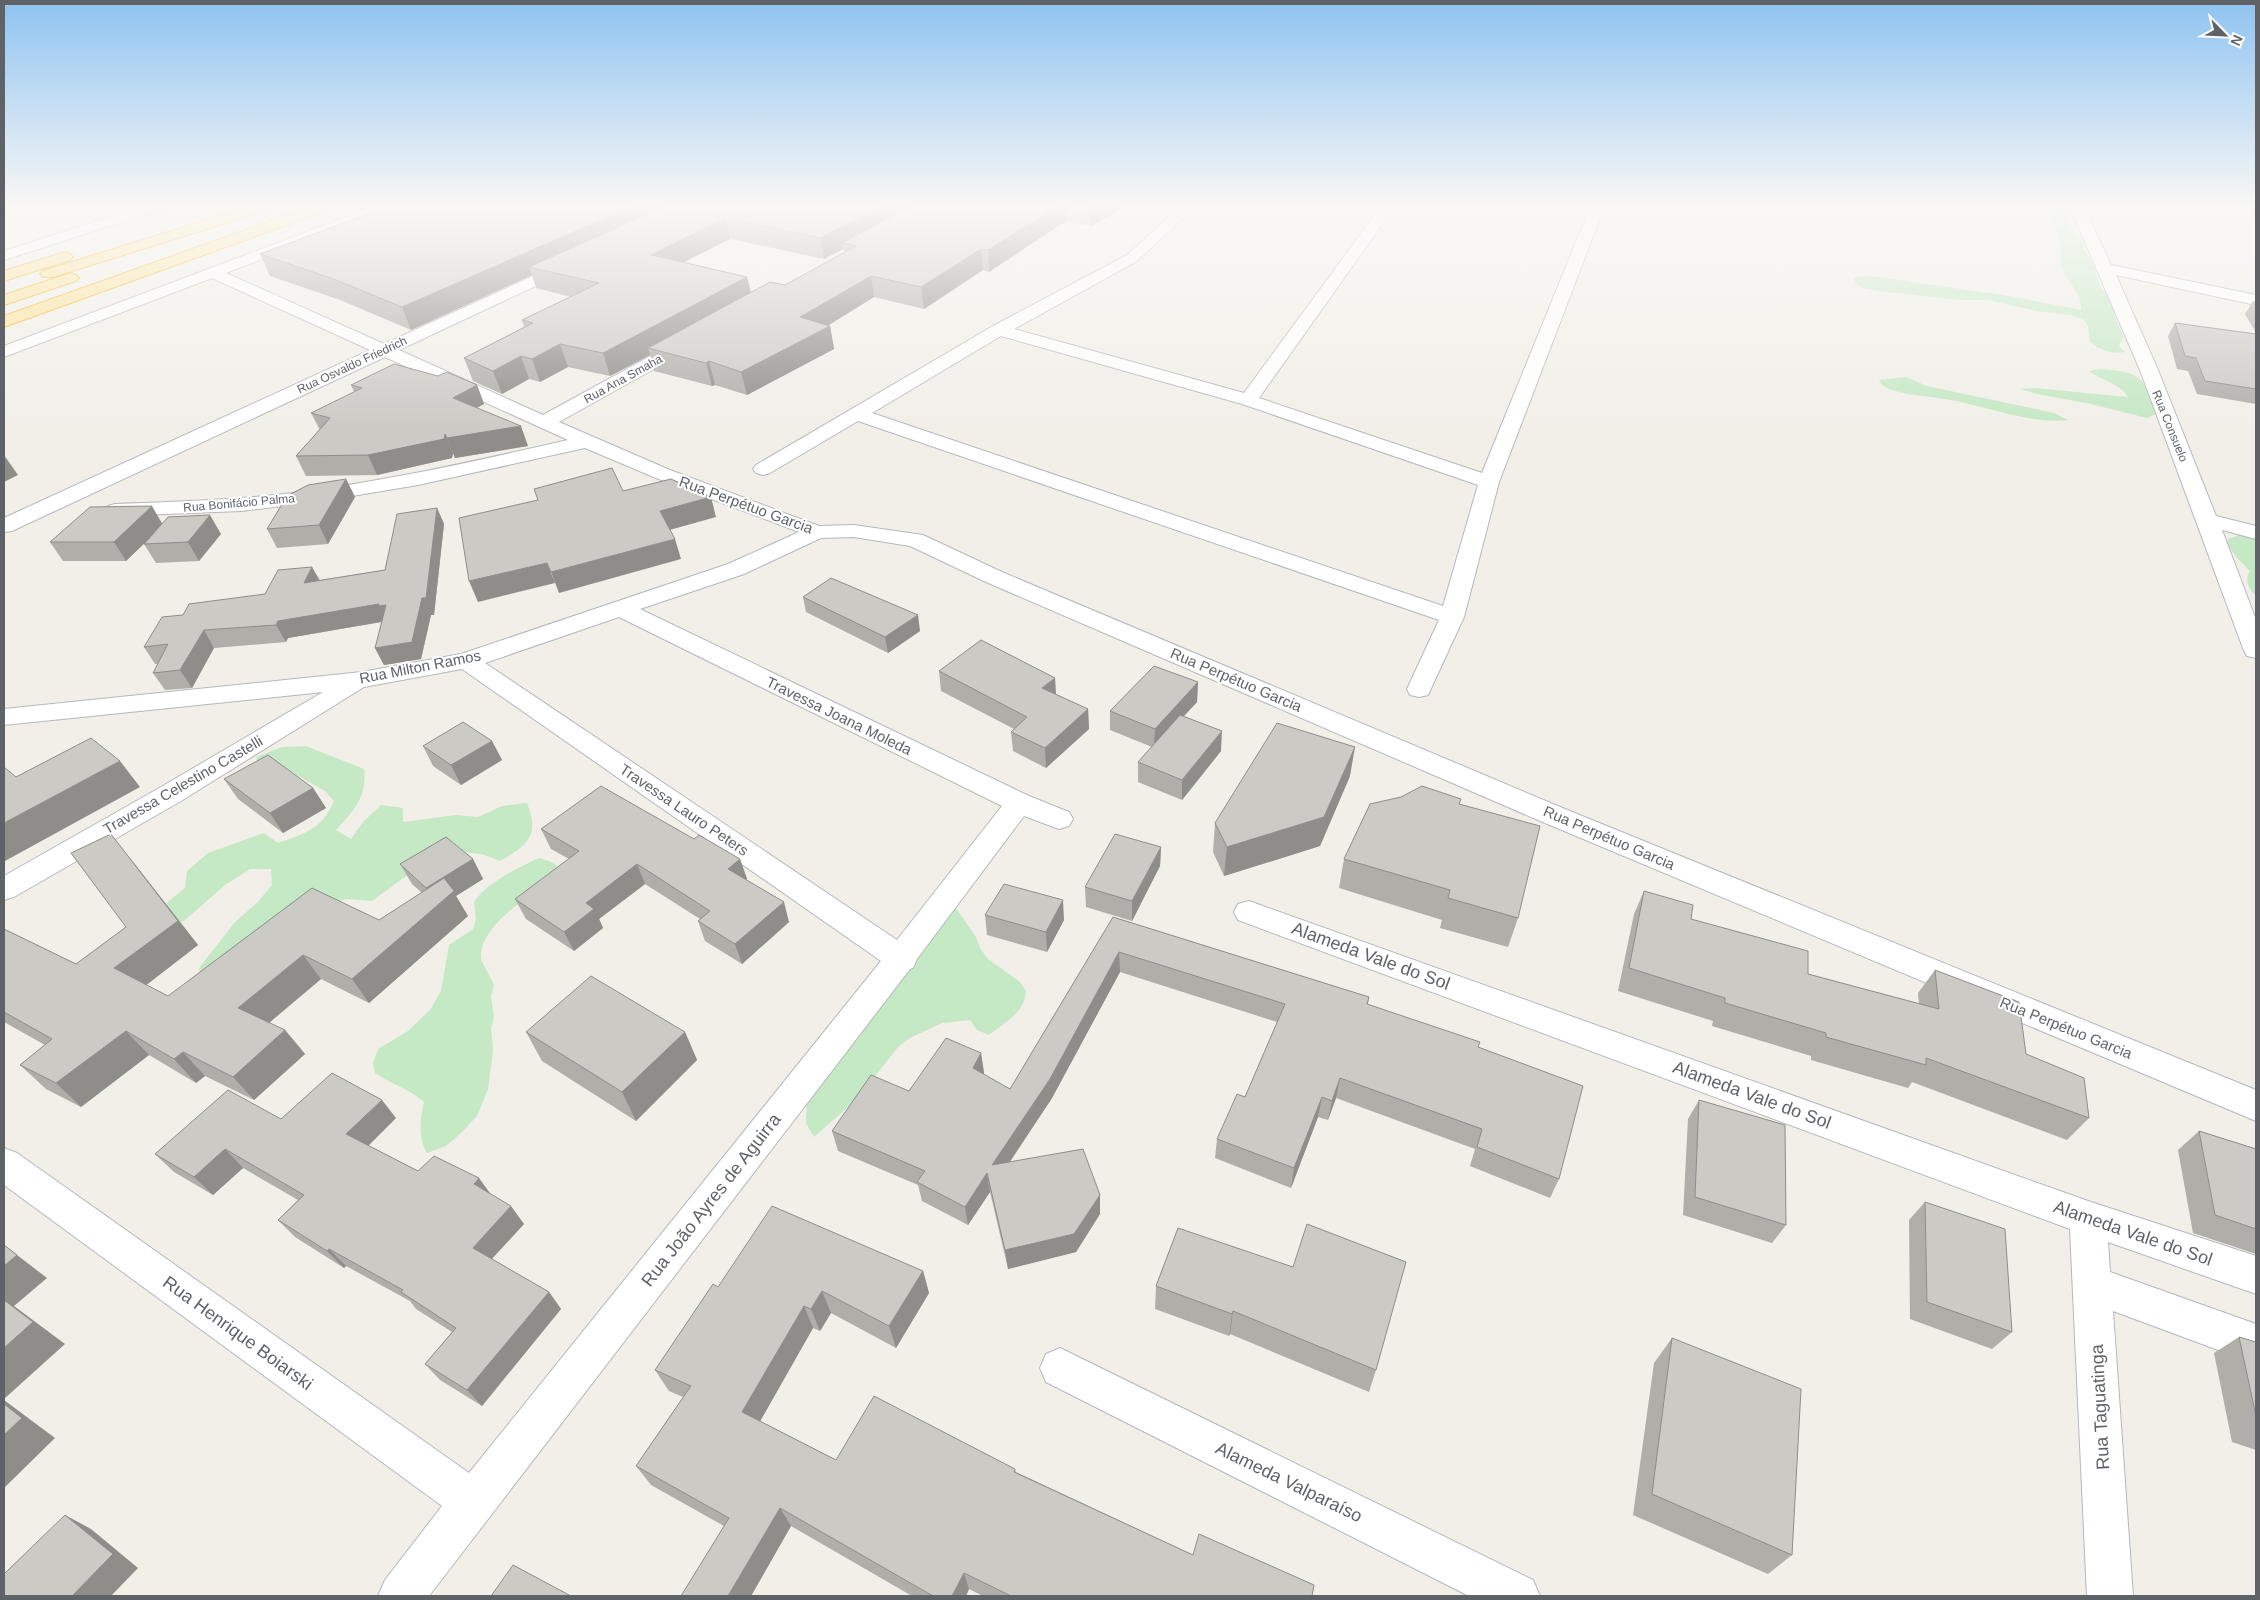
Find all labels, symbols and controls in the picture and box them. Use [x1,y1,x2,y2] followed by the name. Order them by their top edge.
[2200,10,2250,60] north arrow
[2228,32,2246,48] text: N
[295,333,409,397] street label: Rua Osvaldo Friedrich
[581,352,665,406] street label: Rua Ana Smaha
[2149,388,2191,464] street label: Rua Consuelo
[677,472,816,537] street label: Rua Perpétuo Garcia
[183,491,296,515] street label: Rua Bonifácio Palma
[1168,644,1305,715] street label: Rua Perpétuo Garcia
[358,646,482,687] street label: Rua Milton Ramos
[764,673,915,758] street label: Travessa Joana Moleda
[100,732,265,837] street label: Travessa Celestino Castelli
[617,760,752,859] street label: Travessa Lauro Peters
[1541,802,1678,873] street label: Rua Perpétuo Garcia
[1289,918,1453,994] street label: Alameda Vale do Sol
[1998,993,2135,1062] street label: Rua Perpétuo Garcia
[1670,1057,1834,1133] street label: Alameda Vale do Sol
[637,1109,785,1290] street label: Rua João Ayres de Aguirra
[2051,1196,2215,1270] street label: Alameda Vale do Sol
[159,1272,317,1394] street label: Rua Henrique Boiarski
[2087,1343,2113,1470] street label: Rua Taguatinga
[1212,1438,1366,1526] street label: Alameda Valparaíso

